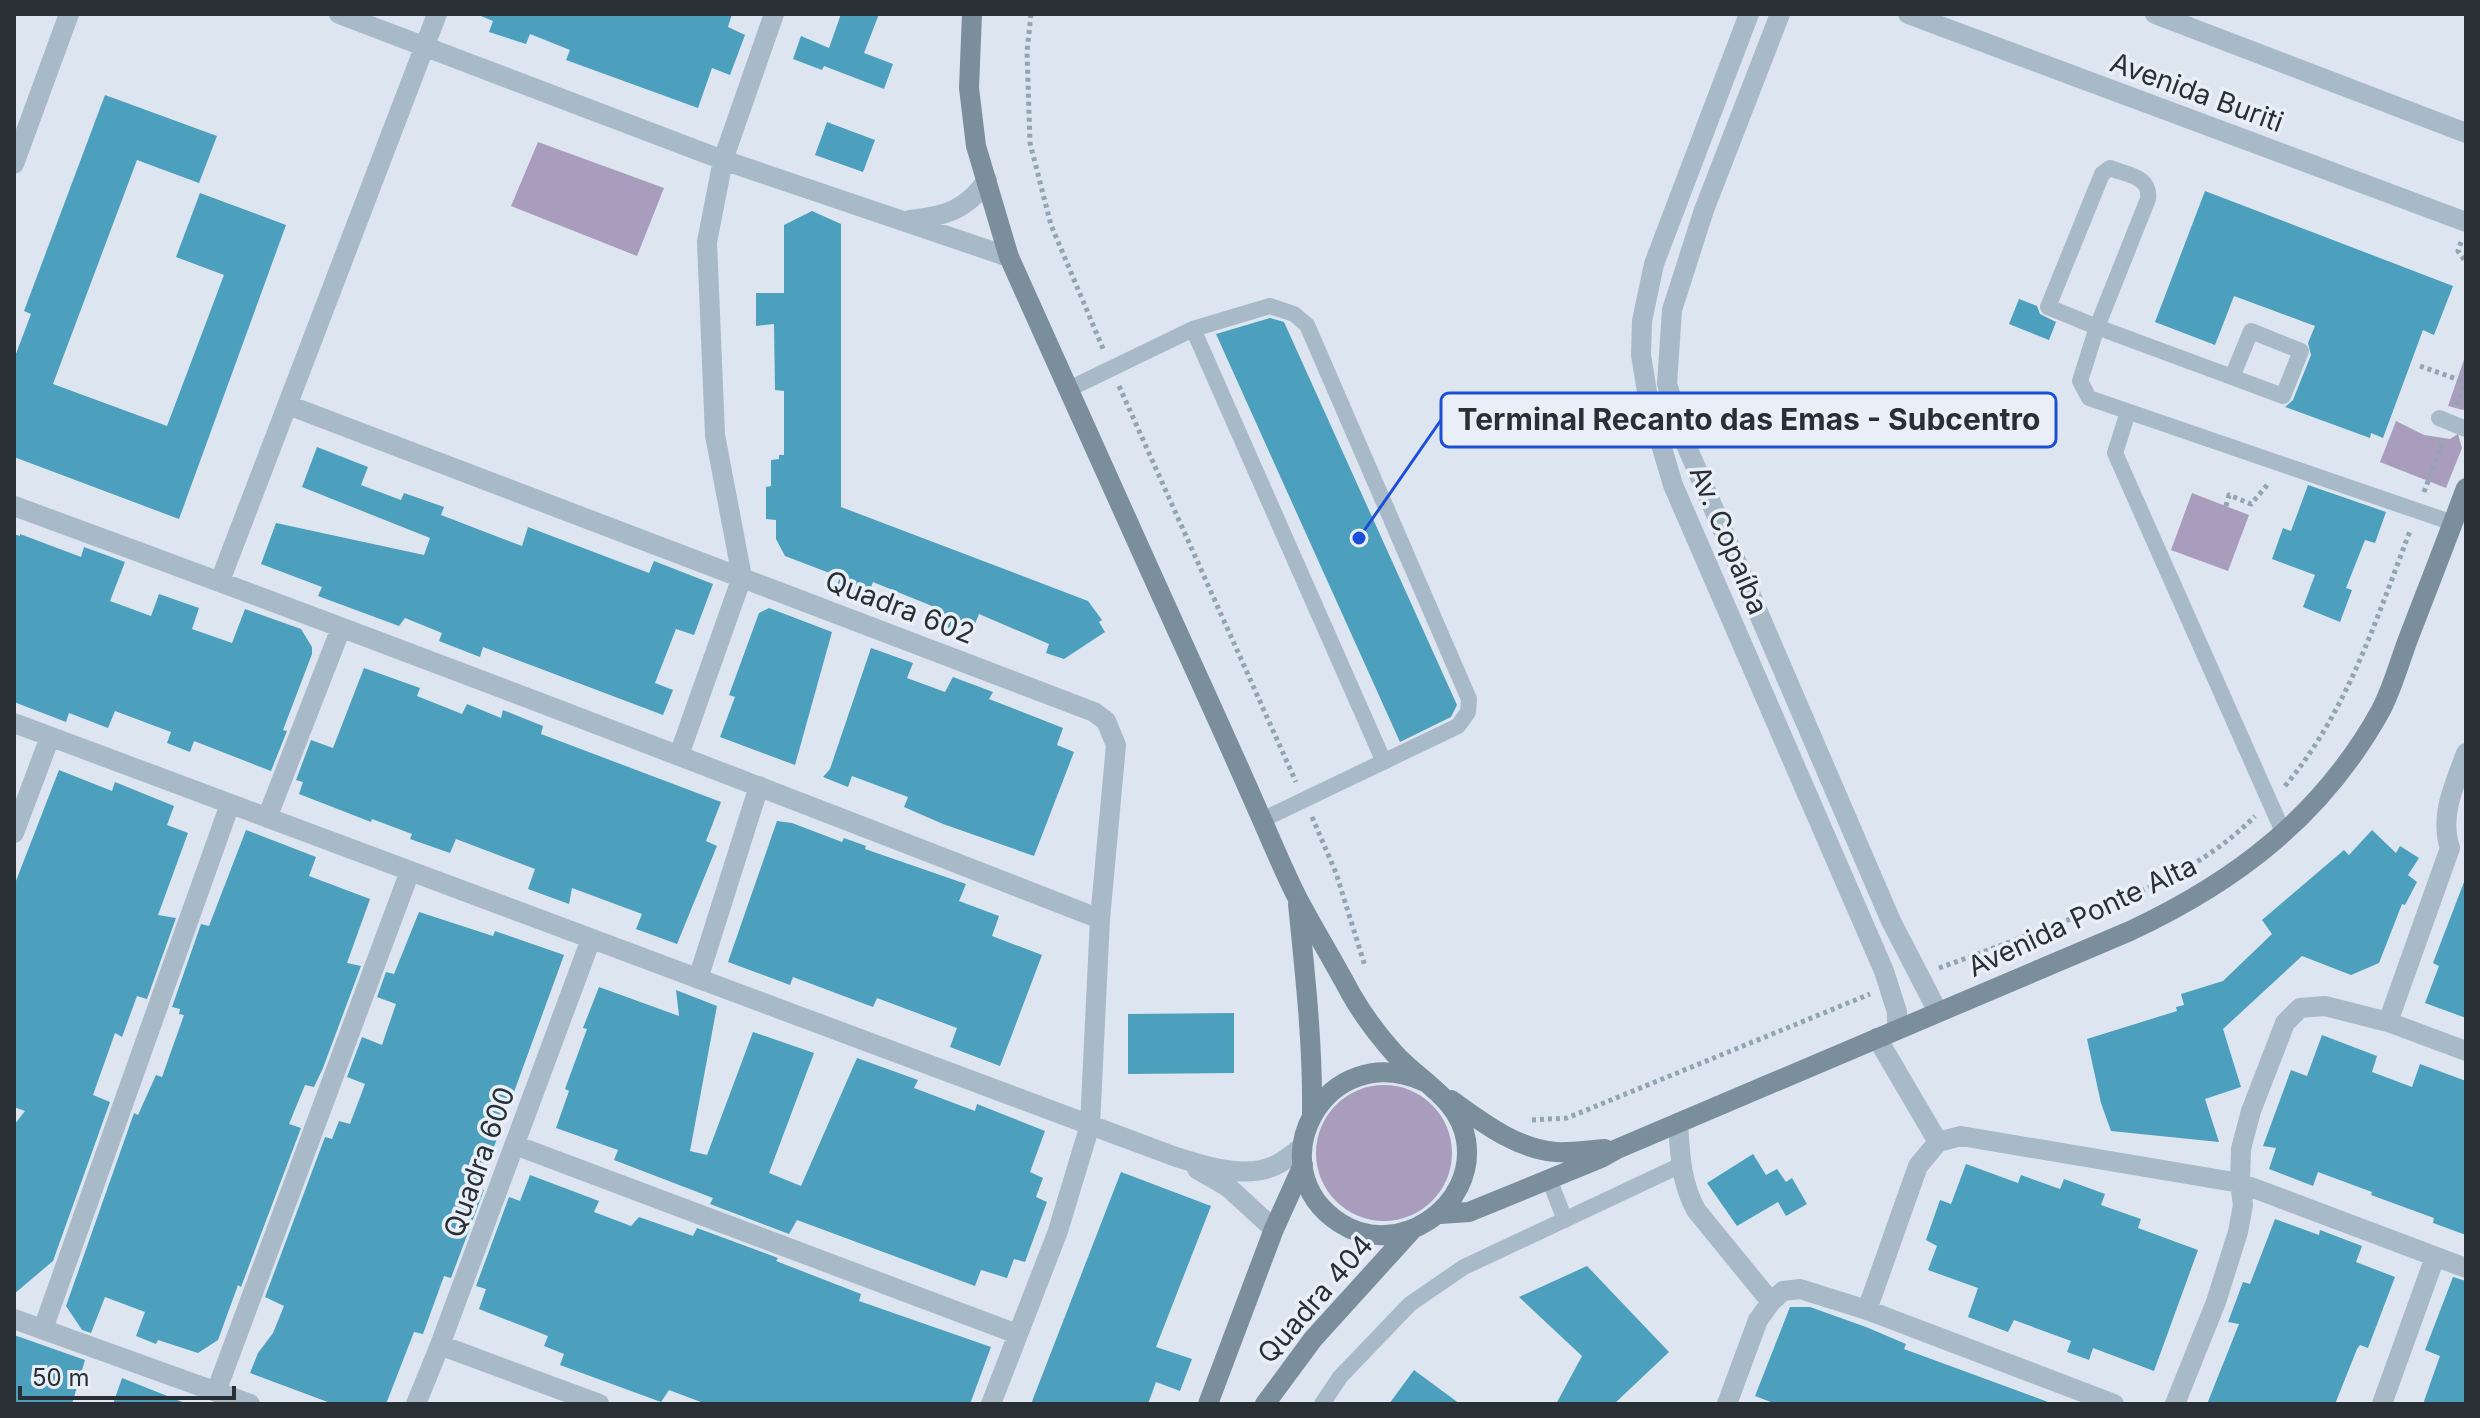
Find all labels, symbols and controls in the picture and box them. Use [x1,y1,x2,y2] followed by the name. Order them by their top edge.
[2106,45,2288,139] street label: Avenida Buriti
[1441,393,2056,447] callout: Terminal Recanto das Emas - Subcentro
[1458,401,2040,437] text: Terminal Recanto das Emas - Subcentro
[1682,461,1776,619] street label: Av. Copaíba
[821,563,979,651] street label: Quadra 602
[1962,848,2202,984] street label: Avenida Ponte Alta
[436,1082,522,1242] street label: Quadra 600
[1250,1228,1380,1370] street label: Quadra 404
[20,1350,234,1400] scale bar
[32,1363,90,1392] text: 50 m

